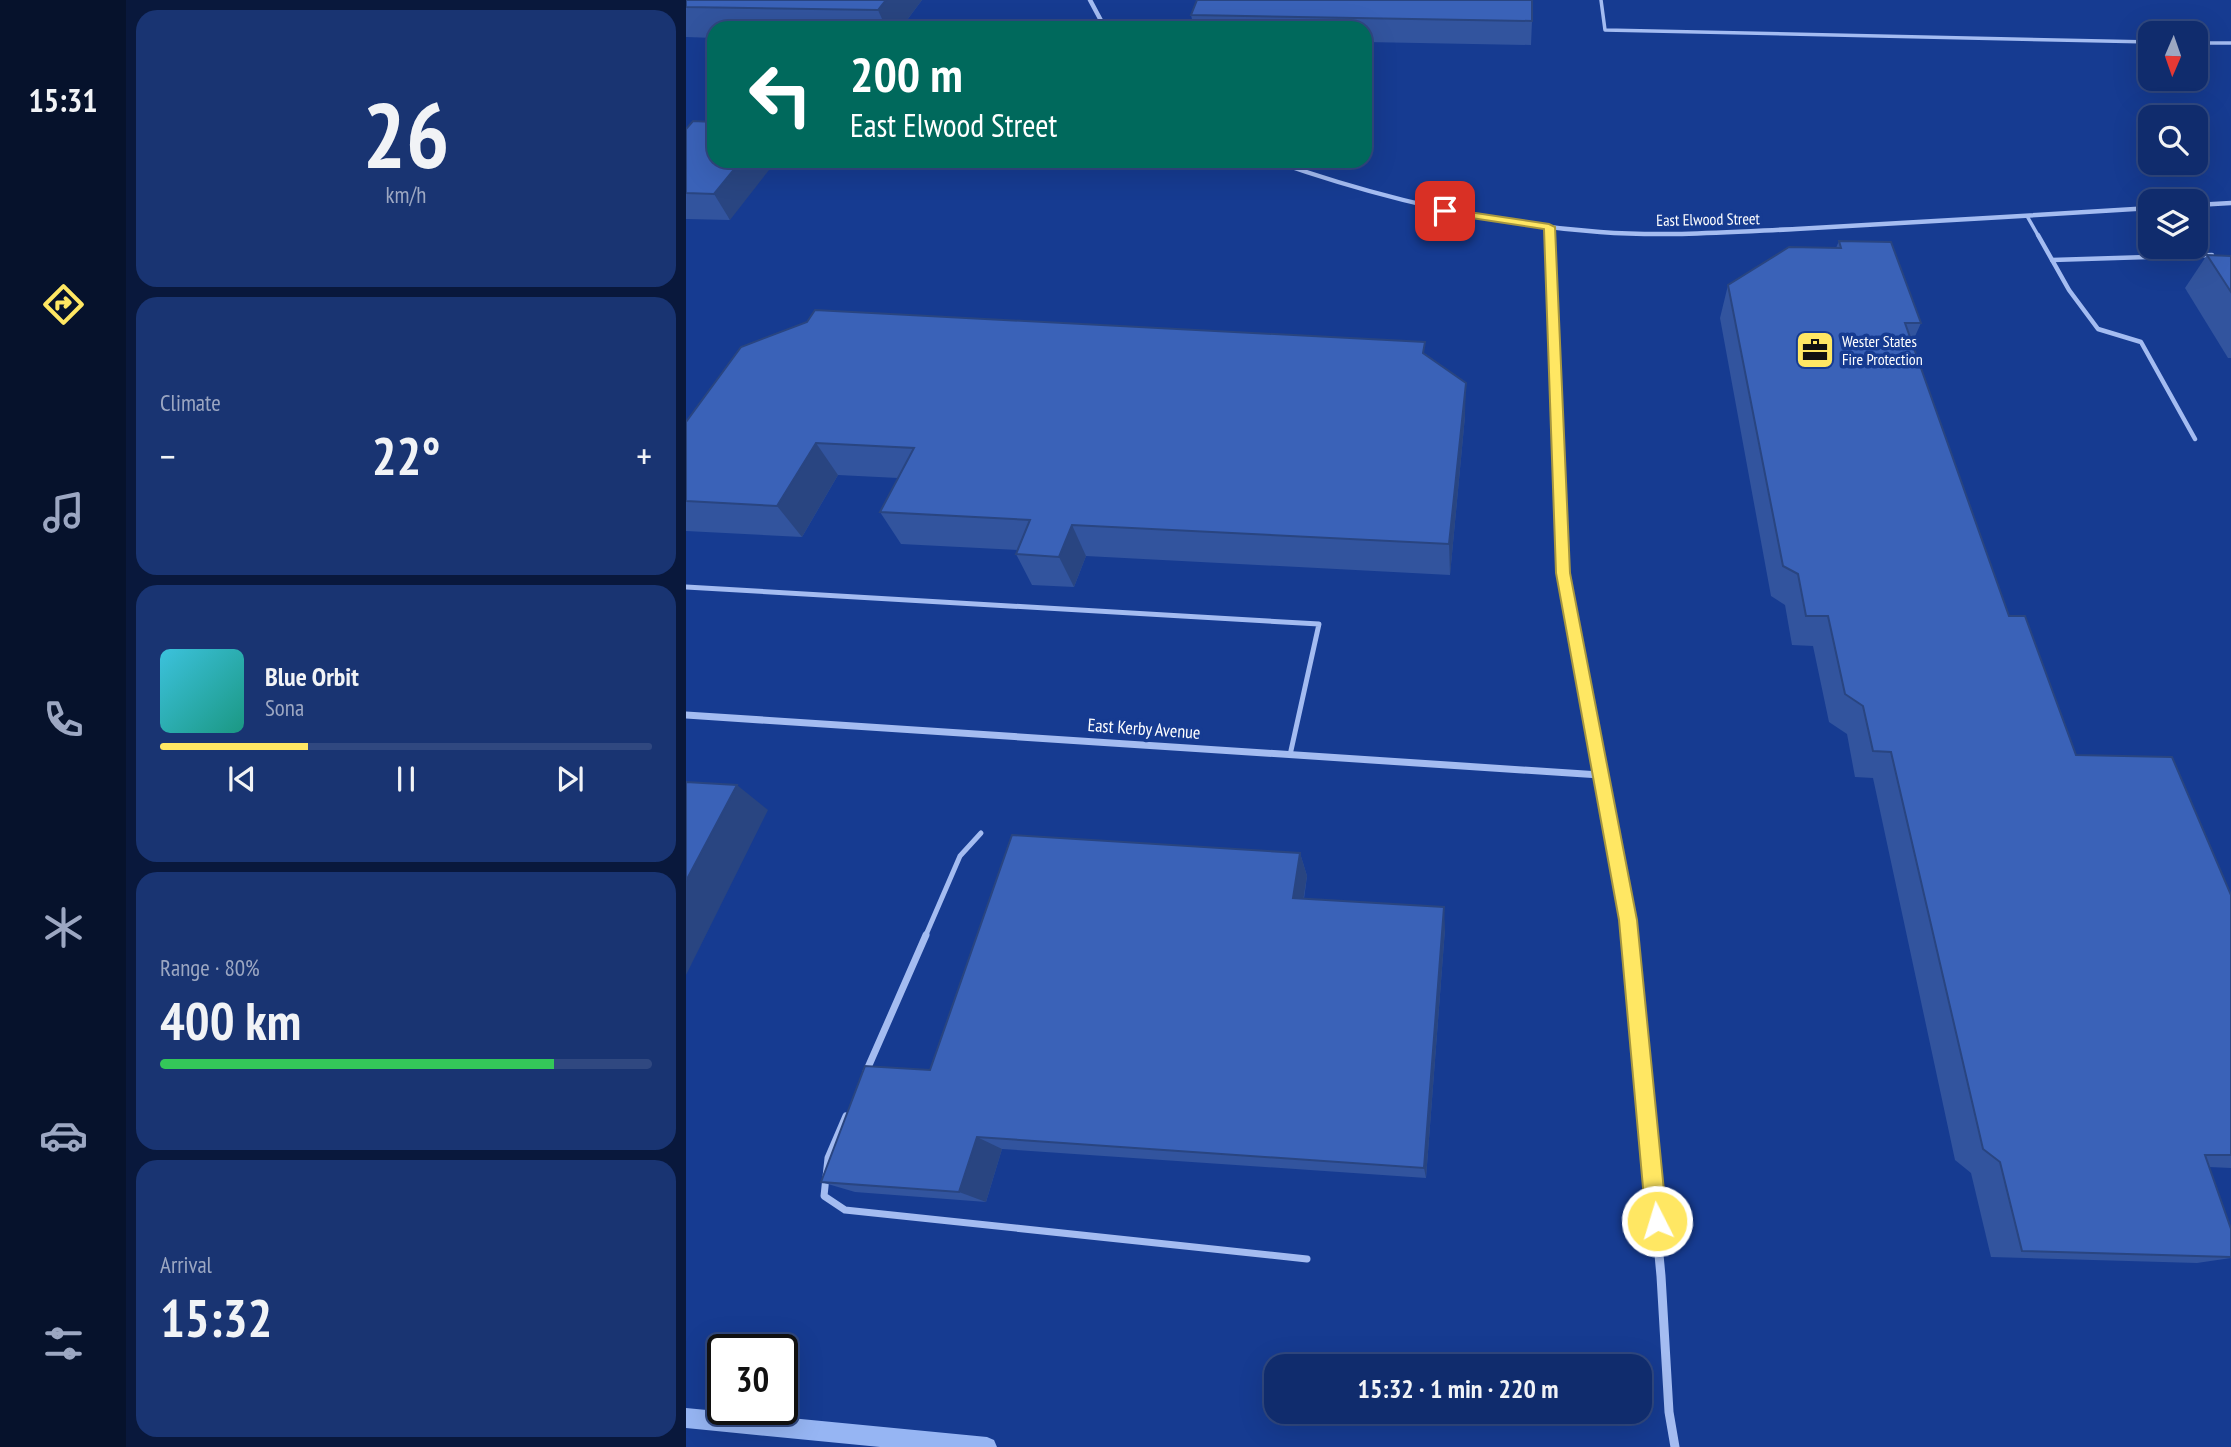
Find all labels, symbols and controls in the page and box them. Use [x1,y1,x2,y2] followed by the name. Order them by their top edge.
[2138,21,2208,91] north arrow
[2138,21,2208,259] map controls
[850,42,963,106] text: 200 m
[735,49,826,140] icon: left
[363,75,450,193] text: 26
[28,79,98,121] text: 15:31
[850,104,1057,146] text: East Elwood Street
[2138,105,2208,175] button: search
[386,180,426,209] text: km/h
[1415,181,1475,241] pin
[2138,189,2208,259] button: layers
[1426,192,1464,230] icon: arrive
[1656,208,1761,230] street label: East Elwood Street
[39,280,88,329] icon: directions
[1794,329,1836,371] office icon: Wester States Fire Protection
[1842,331,1923,369] place label: Wester States Fire Protection
[160,388,221,417] text: Climate
[372,422,440,489] text: 22°
[160,431,176,480] text: −
[636,431,652,480] text: +
[39,488,88,537] icon: music
[265,660,359,693] text: Blue Orbit
[265,693,304,722] text: Sona
[39,695,88,744] icon: phone
[1087,713,1201,744] street label: East Kerby Avenue
[223,760,261,798] icon: previous
[387,760,425,798] icon: pause
[551,760,589,798] icon: next
[39,903,88,952] icon: climate
[160,953,260,982] text: Range · 80%
[160,987,301,1054] text: 400 km
[39,1111,88,1160] icon: car
[1620,1184,1694,1258] position arrow
[160,1250,212,1279] text: Arrival
[160,1284,272,1351] text: 15:32
[39,1319,88,1368] icon: filters
[707,1334,798,1425] speed limit sign: 30
[1358,1372,1558,1405] text: 15:32 · 1 min · 220 m

